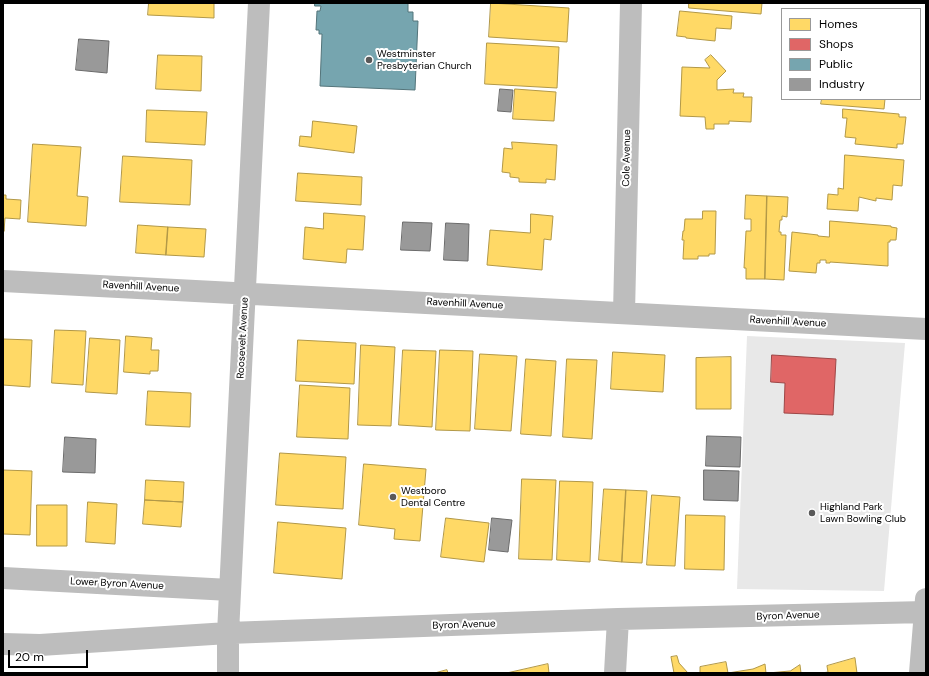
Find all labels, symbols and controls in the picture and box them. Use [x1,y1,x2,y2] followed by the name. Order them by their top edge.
[781,8,921,100] legend
[819,16,858,32] text: Homes
[819,36,854,52] text: Shops
[377,48,471,72] place label: Westminster Presbyterian Church
[364,55,374,65] marker: Westminster Presbyterian Church
[819,56,853,72] text: Public
[819,76,865,92] text: Industry
[620,129,634,187] street label: Cole Avenue
[102,279,180,295] street label: Ravenhill Avenue
[426,296,504,312] street label: Ravenhill Avenue
[235,297,251,379] street label: Roosevelt Avenue
[749,314,827,330] street label: Ravenhill Avenue
[401,485,465,508] place label: Westboro Dental Centre
[388,492,398,502] marker: Westboro Dental Centre
[820,501,906,524] place label: Highland Park Lawn Bowling Club
[807,508,817,518] marker: Highland Park Lawn Bowling Club
[70,576,164,592] street label: Lower Byron Avenue
[756,609,820,623] street label: Byron Avenue
[432,618,496,632] street label: Byron Avenue
[10,642,90,668] scale bar
[15,649,44,665] text: 20 m

